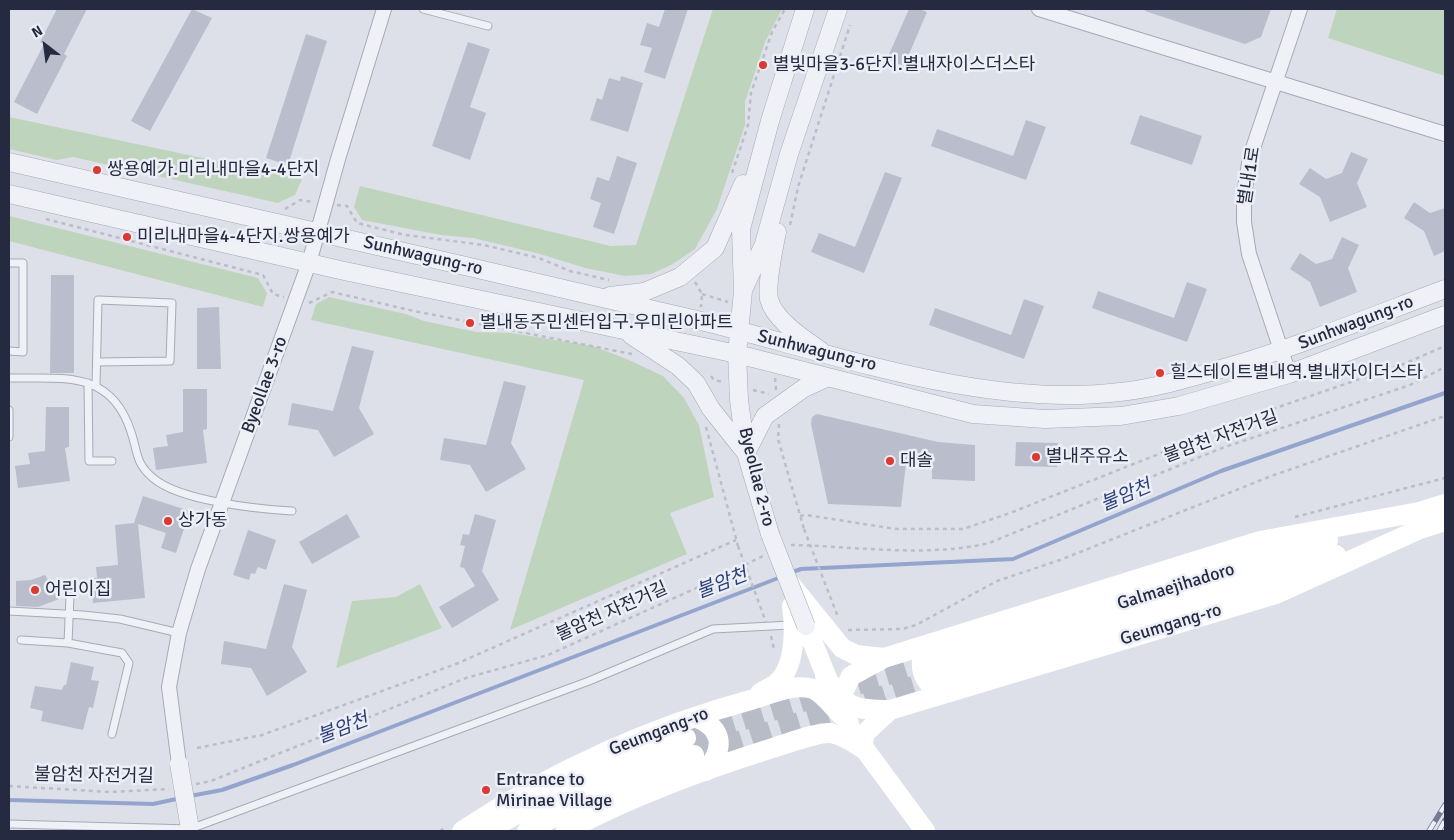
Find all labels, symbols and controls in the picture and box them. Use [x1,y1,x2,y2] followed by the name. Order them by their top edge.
[20,20,70,70] north arrow
[29,22,46,41] text: N
[773,54,1035,76] place label: 별빛마을3-6단지.별내자이스더스타
[757,59,769,71] marker: 별빛마을3-6단지.별내자이스더스타
[1235,145,1265,207] street label: 별내1로
[107,159,320,181] place label: 쌍용예가.미리내마을4-4단지
[91,164,103,176] marker: 쌍용예가.미리내마을4-4단지
[137,226,350,248] place label: 미리내마을4-4단지.쌍용예가
[121,231,133,243] marker: 미리내마을4-4단지.쌍용예가
[361,232,485,280] street label: Sunhwagung-ro
[1295,291,1417,355] street label: Sunhwagung-ro
[480,312,733,334] place label: 별내동주민센터입구.우미린아파트
[464,317,476,329] marker: 별내동주민센터입구.우미린아파트
[755,326,879,376] street label: Sunhwagung-ro
[238,334,292,436] street label: Byeollae 3-ro
[1170,362,1423,384] place label: 힐스테이트별내역.별내자이더스타
[1154,367,1166,379] marker: 힐스테이트별내역.별내자이더스타
[1161,406,1281,468] street label: 불암천 자전거길
[733,425,779,529] street label: Byeollae 2-ro
[1046,446,1129,468] place label: 별내주유소
[900,450,933,472] place label: 대솔
[1030,451,1042,463] marker: 별내주유소
[884,455,896,467] marker: 대솔
[1097,475,1155,517] water label: 불암천
[178,510,228,532] place label: 상가동
[162,515,174,527] marker: 상가동
[1115,559,1237,615] street label: Galmaejihadoro
[693,564,751,604] water label: 불암천
[553,578,671,646] street label: 불암천 자전거길
[45,579,111,601] place label: 어린이집
[29,584,41,596] marker: 어린이집
[1118,599,1224,651] street label: Geumgang-ro
[606,703,712,761] street label: Geumgang-ro
[314,709,372,749] water label: 불암천
[34,764,154,788] street label: 불암천 자전거길
[496,769,612,812] place label: Entrance to Mirinae Village
[480,784,492,796] marker: Entrance to Mirinae Village

